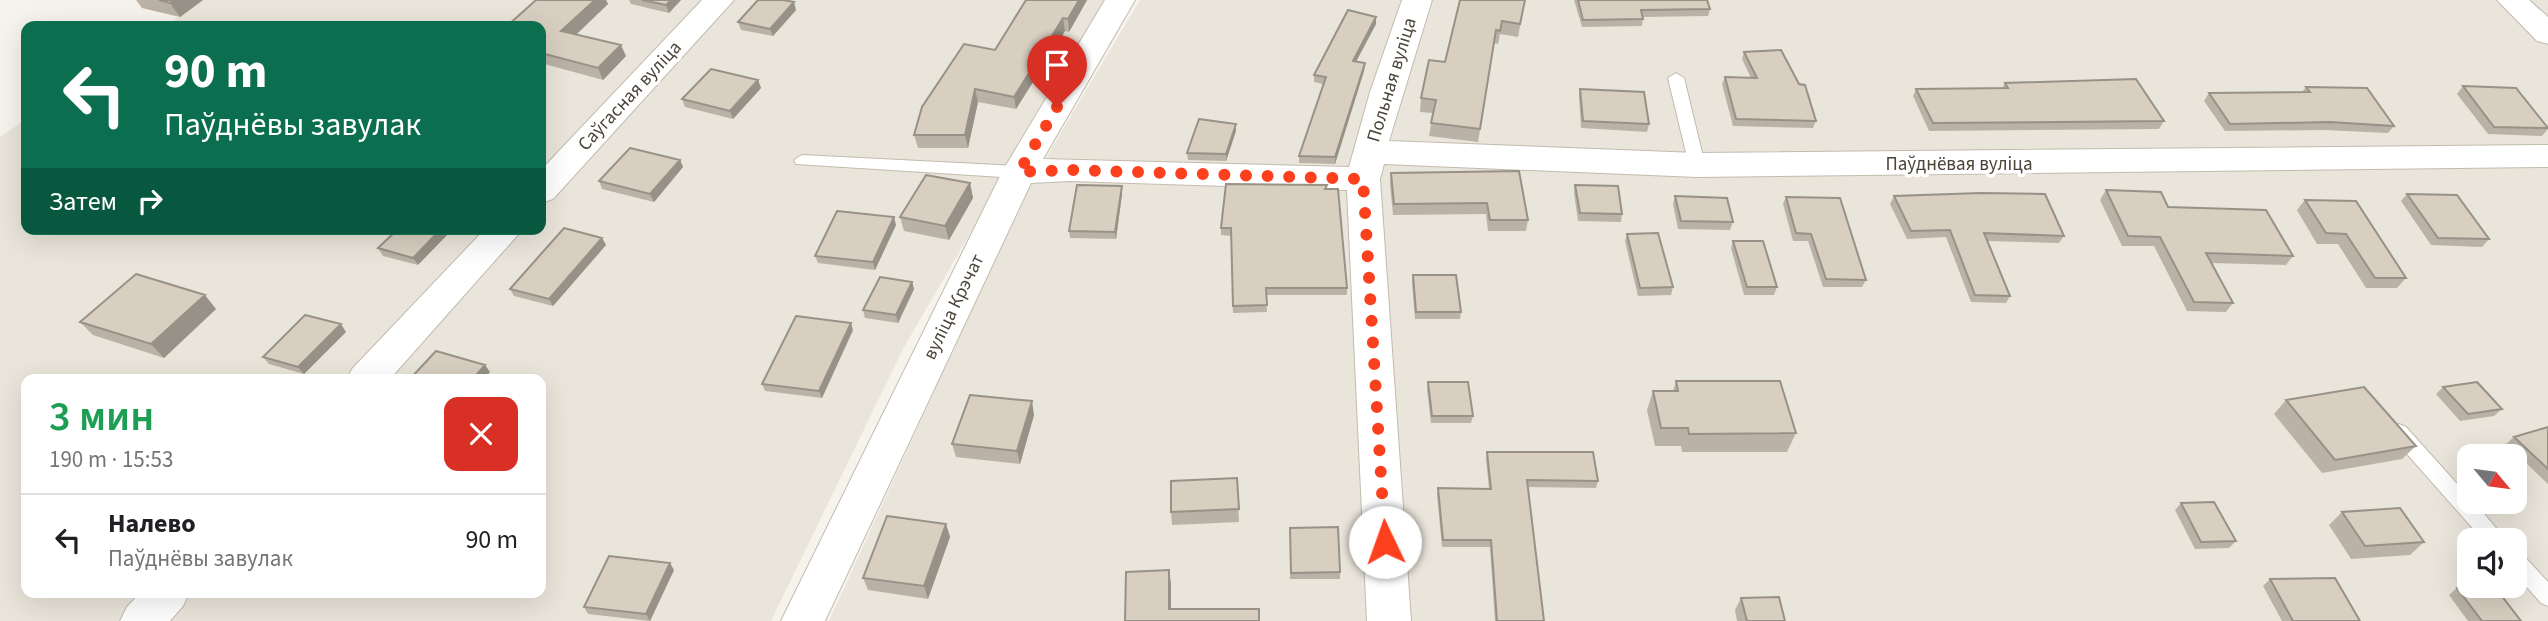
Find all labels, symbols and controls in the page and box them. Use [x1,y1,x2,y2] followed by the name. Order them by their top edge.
[1360,14,1424,146] street label: Польная вуліца
[572,35,688,157] street label: Саўгасная вуліца
[1027,35,1087,107] pin
[164,37,268,107] text: 90 m
[1038,46,1076,84] icon: arrive
[49,49,140,140] icon: left
[164,102,421,148] text: Паўднёвы завулак
[1886,151,2032,178] street label: Паўднёвая вуліца
[131,182,169,220] icon: right
[49,183,117,220] text: Затем
[917,249,991,364] street label: вуліца Крэчат
[49,387,154,447] text: 3 мин
[444,397,518,471] button: close
[49,443,173,476] text: 190 m · 15:53
[2457,444,2527,514] north arrow
[2457,444,2527,598] map controls
[108,505,196,542] text: Налево
[1348,505,1422,579] position arrow
[49,521,87,559] icon: left
[465,521,518,558] text: 90 m
[2457,528,2527,598] button: sound
[108,542,293,575] text: Паўднёвы завулак

